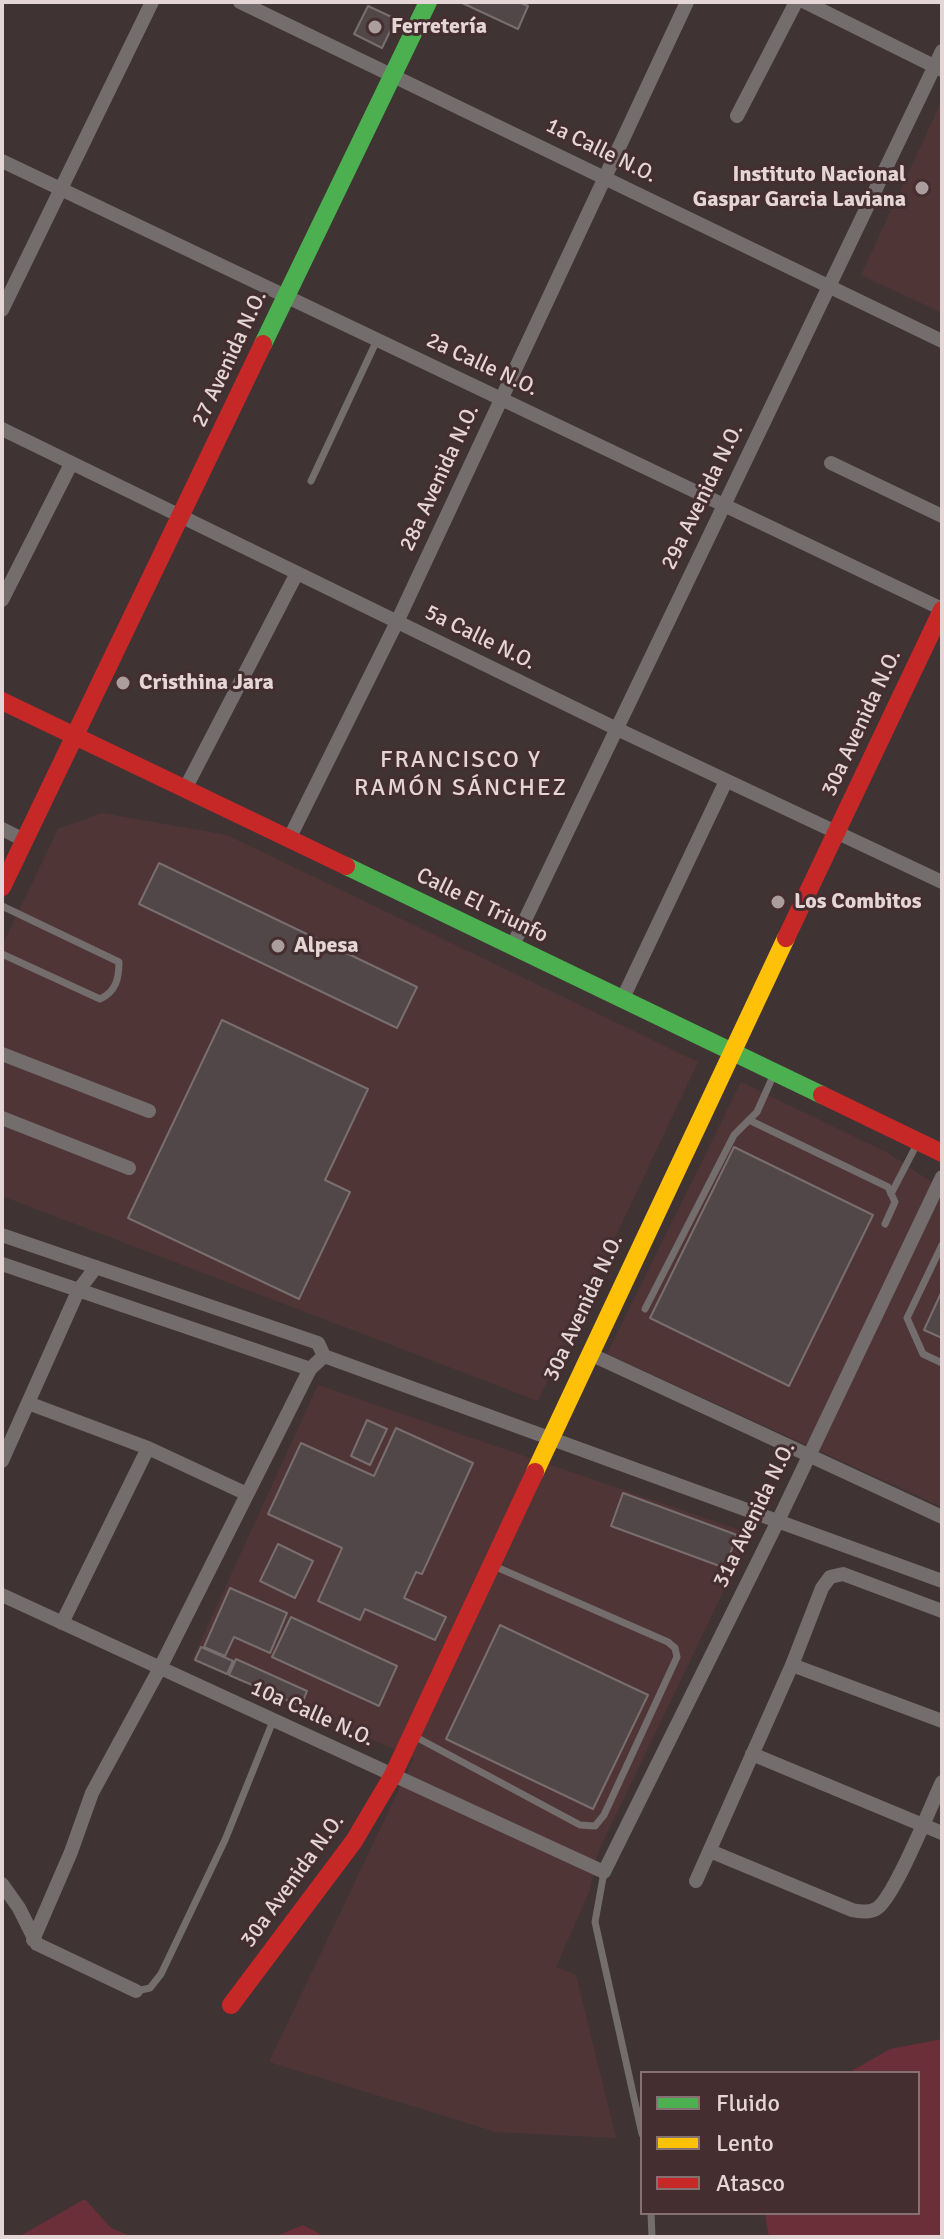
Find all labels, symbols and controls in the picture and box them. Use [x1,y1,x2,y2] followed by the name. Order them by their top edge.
[391,14,487,40] place label: Ferretería
[366,18,384,36] marker: Ferretería
[541,113,661,189] street label: 1a Calle N.O.
[693,162,906,214] place label: Instituto Nacional Gaspar Garcia Laviana
[913,179,931,197] marker: Instituto Nacional Gaspar Garcia Laviana
[187,286,273,432] street label: 27 Avenida N.O.
[422,328,542,402] street label: 2a Calle N.O.
[394,400,486,556] street label: 28a Avenida N.O.
[656,420,750,574] street label: 29a Avenida N.O.
[420,600,540,676] street label: 5a Calle N.O.
[816,645,908,801] street label: 30a Avenida N.O.
[139,670,274,696] place label: Cristhina Jara
[114,674,132,692] marker: Cristhina Jara
[354,747,568,803] district label: FRANCISCO Y RAMÓN SÁNCHEZ
[412,863,552,949] street label: Calle El Triunfo
[794,889,921,915] place label: Los Combitos
[769,893,787,911] marker: Los Combitos
[294,933,358,959] place label: Alpesa
[269,937,287,955] marker: Alpesa
[538,1230,630,1386] street label: 30a Avenida N.O.
[708,1438,802,1592] street label: 31a Avenida N.O.
[246,1675,378,1753] street label: 10a Calle N.O.
[236,1809,350,1953] street label: 30a Avenida N.O.
[640,2071,920,2215] legend
[716,2088,780,2118] text: Fluido
[716,2128,774,2158] text: Lento
[716,2168,785,2198] text: Atasco

